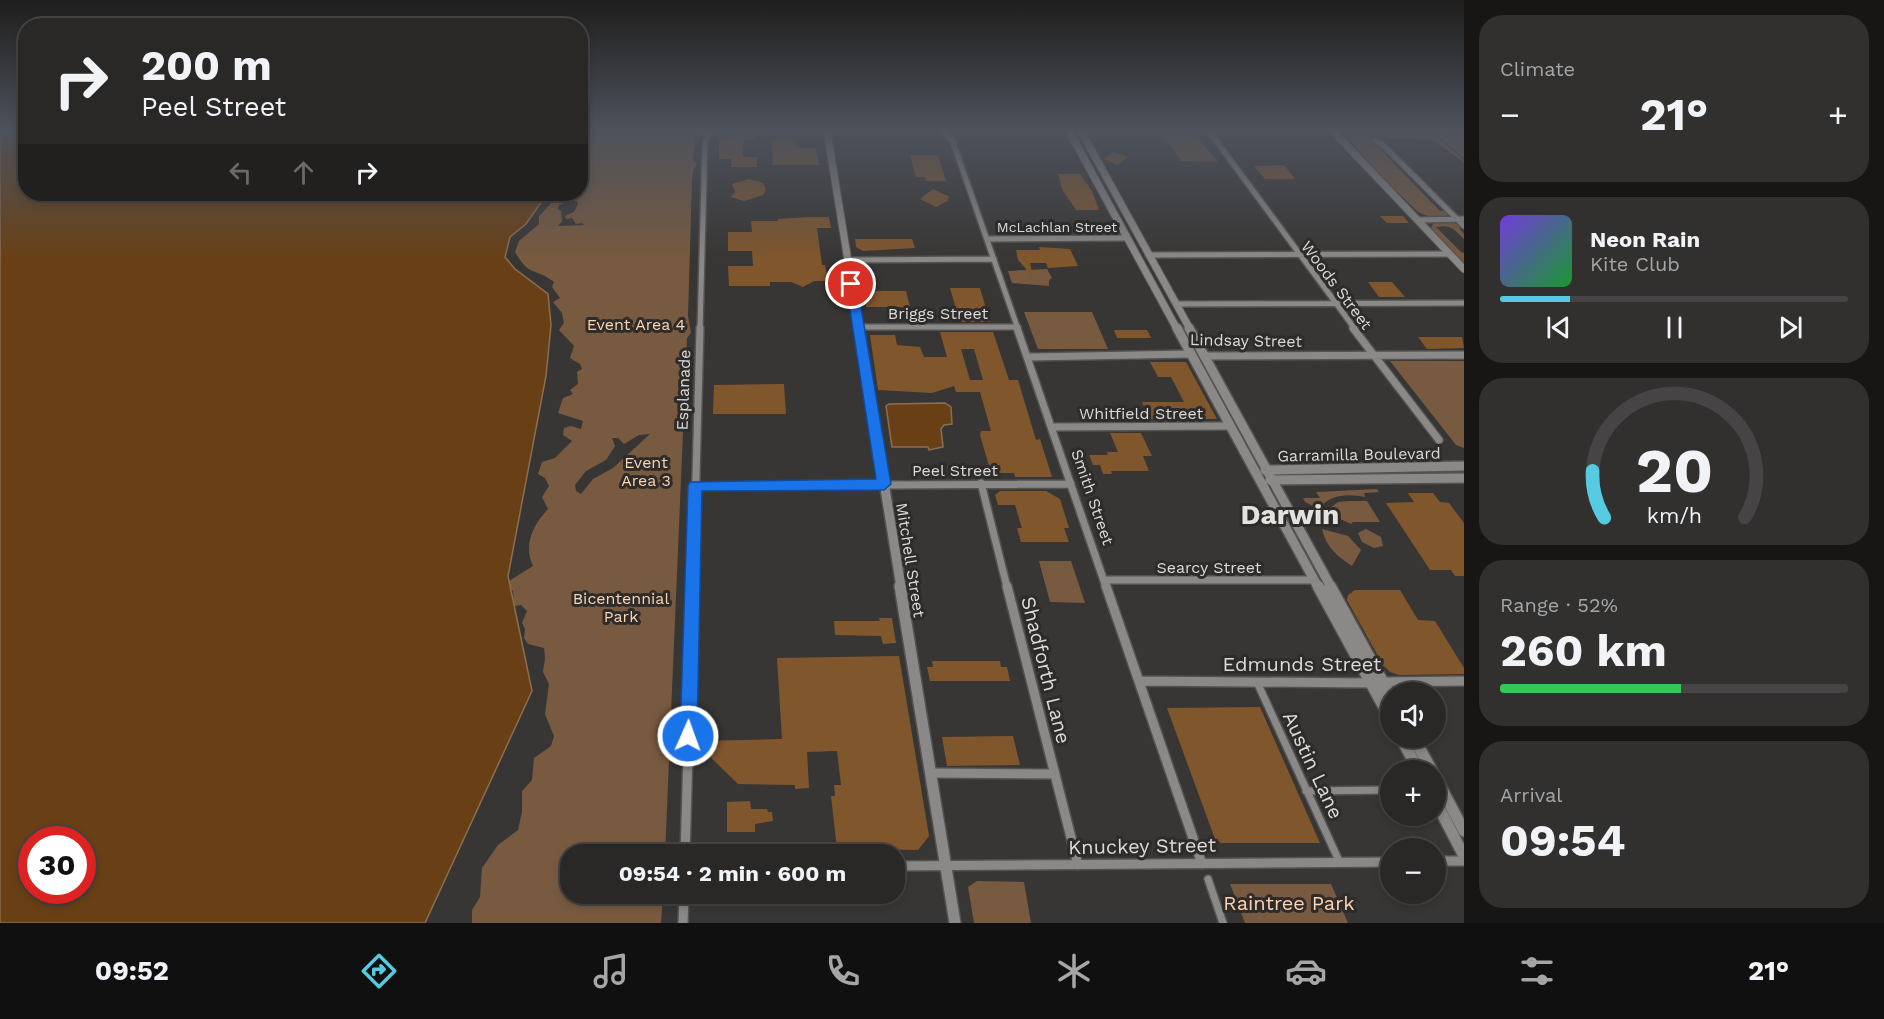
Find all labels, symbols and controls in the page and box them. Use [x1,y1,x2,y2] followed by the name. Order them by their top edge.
[141,41,272,90] text: 200 m
[42,42,120,120] icon: right
[1500,57,1575,81] text: Climate
[1640,88,1708,141] text: 21°
[141,91,286,123] text: Peel Street
[1500,95,1520,134] text: −
[1828,95,1848,134] text: +
[224,156,257,189] icon: left
[287,156,320,189] icon: ahead
[350,156,383,189] icon: right
[997,219,1117,235] street label: McLachlan Street
[1590,227,1700,252] text: Neon Rain
[1297,237,1376,334] street label: Woods Street
[1590,252,1680,276] text: Kite Club
[825,258,876,309] pin
[834,267,867,300] icon: arrive
[888,304,988,323] street label: Briggs Street
[1542,311,1575,344] icon: previous
[1658,311,1691,344] icon: pause
[1774,311,1807,344] icon: next
[587,315,685,334] park label: Event Area 4
[1190,330,1303,351] street label: Lindsay Street
[673,349,694,431] street label: Esplanade
[1079,404,1203,423] street label: Whitfield Street
[1635,435,1713,508] text: 20
[1277,444,1441,465] street label: Garramilla Boulevard
[1067,447,1118,548] street label: Smith Street
[621,453,671,490] park label: Event Area 3
[912,461,998,480] street label: Peel Street
[1241,498,1339,531] district label: Darwin
[892,502,929,619] street label: Mitchell Street
[1646,504,1702,529] text: km/h
[1157,558,1262,577] street label: Searcy Street
[573,589,669,626] park label: Bicentennial Park
[1500,593,1618,617] text: Range · 52%
[1016,594,1076,746] street label: Shadforth Lane
[1500,624,1667,677] text: 260 km
[1223,652,1382,676] street label: Edmunds Street
[1380,682,1446,904] map controls
[1380,682,1446,748] button: sound
[656,704,720,768] position arrow
[1278,707,1348,823] street label: Austin Lane
[1380,760,1446,826] button: +
[1500,783,1562,807] text: Arrival
[1500,814,1626,867] text: 09:54
[18,826,96,904] speed limit sign: 30
[1068,833,1217,859] street label: Knuckey Street
[1380,838,1446,904] button: −
[619,861,846,886] text: 09:54 · 2 min · 600 m
[1223,891,1355,915] park label: Raintree Park
[358,950,400,992] icon: directions
[590,950,632,992] icon: music
[822,950,864,992] icon: phone
[1053,950,1095,992] icon: climate
[1285,950,1327,992] icon: car
[1516,950,1558,992] icon: filters
[95,955,169,987] text: 09:52
[1748,955,1789,987] text: 21°

